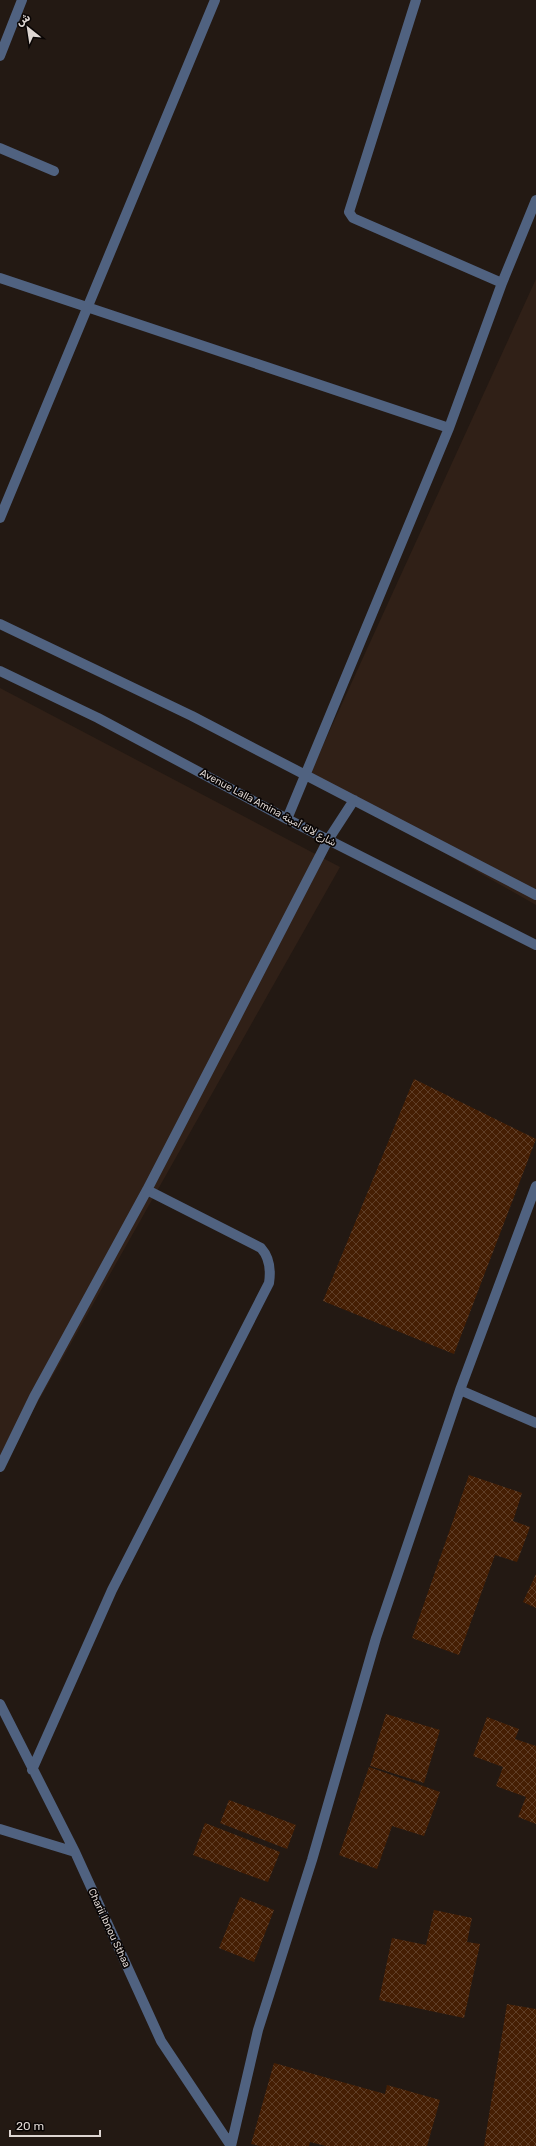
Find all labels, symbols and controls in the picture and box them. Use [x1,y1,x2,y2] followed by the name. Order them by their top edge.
[8,8,48,48] north arrow
[14,11,33,29] text: ش
[197,767,338,850] street label: Avenue Lalla Amina شارع لالة أمينة
[85,1887,133,1969] street label: Charii Ibnou Sthaa
[10,2112,100,2138] scale bar
[16,2119,44,2133] text: 20 m

